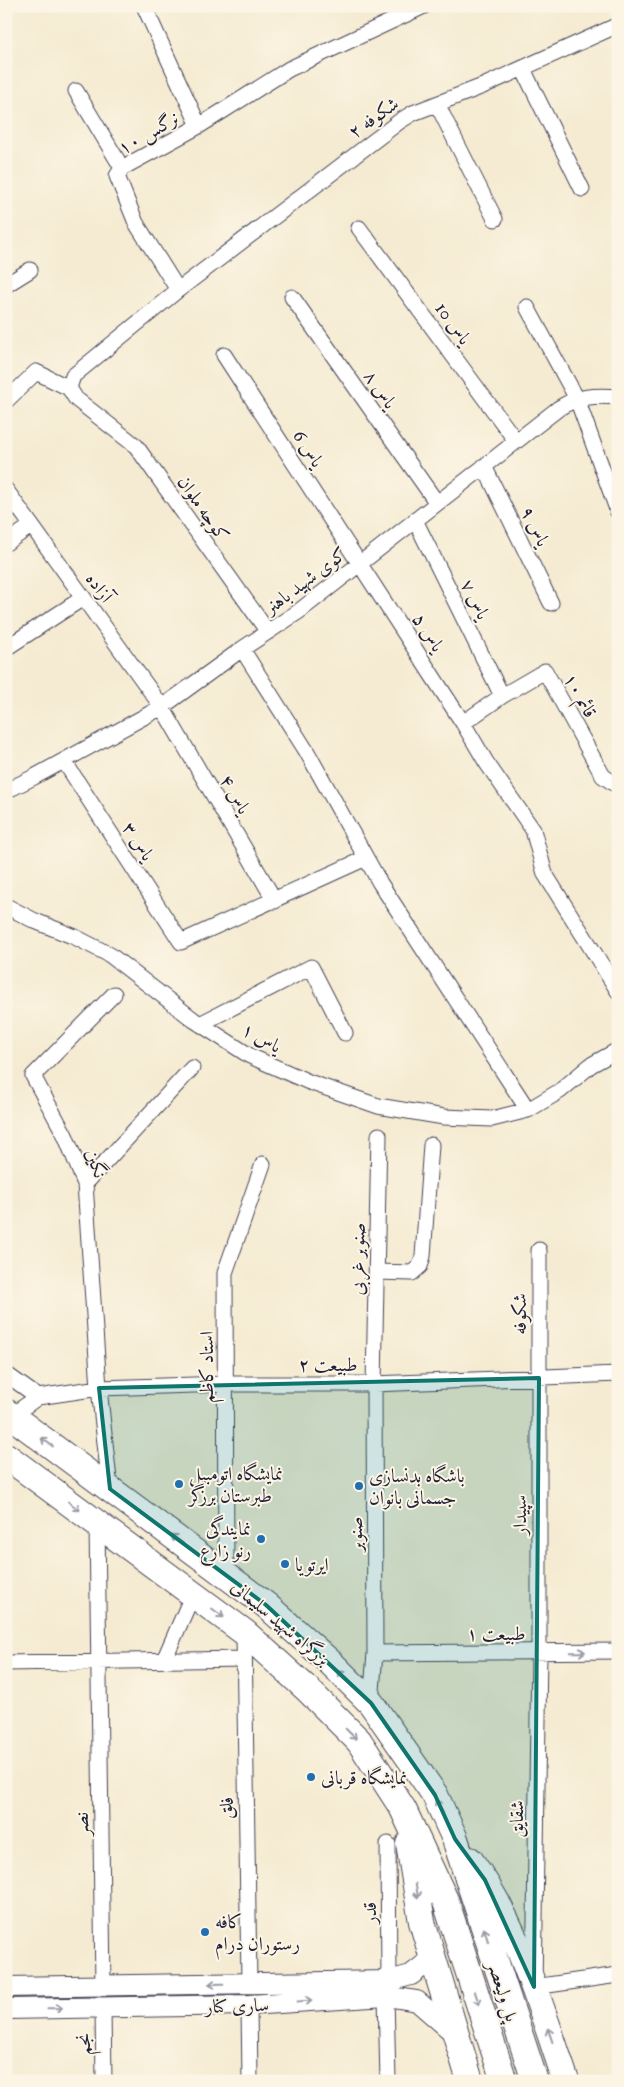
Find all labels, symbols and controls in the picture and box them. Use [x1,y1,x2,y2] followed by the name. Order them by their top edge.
[344,92,404,144] street label: شکوفه ۲
[114,106,183,160] street label: نرگس ۱۰
[430,297,478,351] street label: یاس 10
[358,366,403,415] street label: یاس ۸
[287,425,330,473] street label: یاس 6
[171,471,235,547] street label: کوچه ملوان
[515,502,556,552] street label: یاس ۹
[258,542,352,621] street label: کوی شهید باهنر
[80,568,119,609] street label: آزاده
[455,575,496,625] street label: یاس ۷
[407,608,450,658] street label: یاس ۵
[555,669,602,724] street label: قائم ۱۰
[214,770,257,820] street label: یاس ۴
[117,817,160,867] street label: یاس ۳
[237,1017,287,1059] street label: یاس ۱
[80,1145,113,1181] street label: نگین
[345,1222,373,1296] street label: صنوبر غربی
[508,1293,532,1335] street label: شکوفه
[195,1331,225,1403] street label: استاد کاظم
[299,1353,357,1377] street label: طبیعت ۲
[41,1437,54,1448] one-way arrow
[187,1461,283,1508] place label: نمایشگاه اتومبیل طبرستان برزگر
[369,1463,465,1510] place label: باشگاه بدنسازی جسمانی بانوان
[173,1478,185,1490] marker: نمایشگاه اتومبیل طبرستان برزگر
[353,1480,365,1492] marker: باشگاه بدنسازی جسمانی بانوان
[508,1495,533,1537] street label: سپیدار
[66,1500,80,1511] one-way arrow
[200,1514,251,1566] place label: نمایندگی رنو زارع
[344,1516,368,1554] street label: صنوبر
[255,1533,267,1545] marker: نمایندگی رنو زارع
[170,1534,184,1544] one-way arrow
[295,1553,329,1577] place label: ایرتویا
[279,1558,291,1570] marker: ایرتویا
[226,1574,336,1671] street label: بزرگراه شهید سلیمانی
[211,1608,225,1618] one-way arrow
[467,1622,525,1646] street label: طبیعت ۱
[570,1647,586,1657] one-way arrow
[337,1670,349,1682] one-way arrow
[345,1727,357,1740] one-way arrow
[321,1765,407,1790] place label: نمایشگاه قربانی
[305,1771,317,1783] marker: نمایشگاه قربانی
[215,1797,239,1819] street label: فلق
[434,1799,444,1814] one-way arrow
[505,1800,529,1838] street label: شقایق
[70,1812,94,1838] street label: نصر
[412,1883,422,1899] one-way arrow
[358,1902,382,1926] street label: قدر
[215,1910,300,1960] place label: کافه رستوران درام
[199,1926,211,1938] marker: کافه رستوران درام
[481,1928,490,1943] one-way arrow
[480,1956,525,2026] street label: پل ولیعصر
[208,1979,224,1989] one-way arrow
[473,1990,482,2005] one-way arrow
[203,1993,269,2019] street label: ساری کنار
[297,1997,313,2006] one-way arrow
[46,2003,63,2013] one-way arrow
[545,2027,554,2043] one-way arrow
[72,2033,102,2055] street label: نجم

